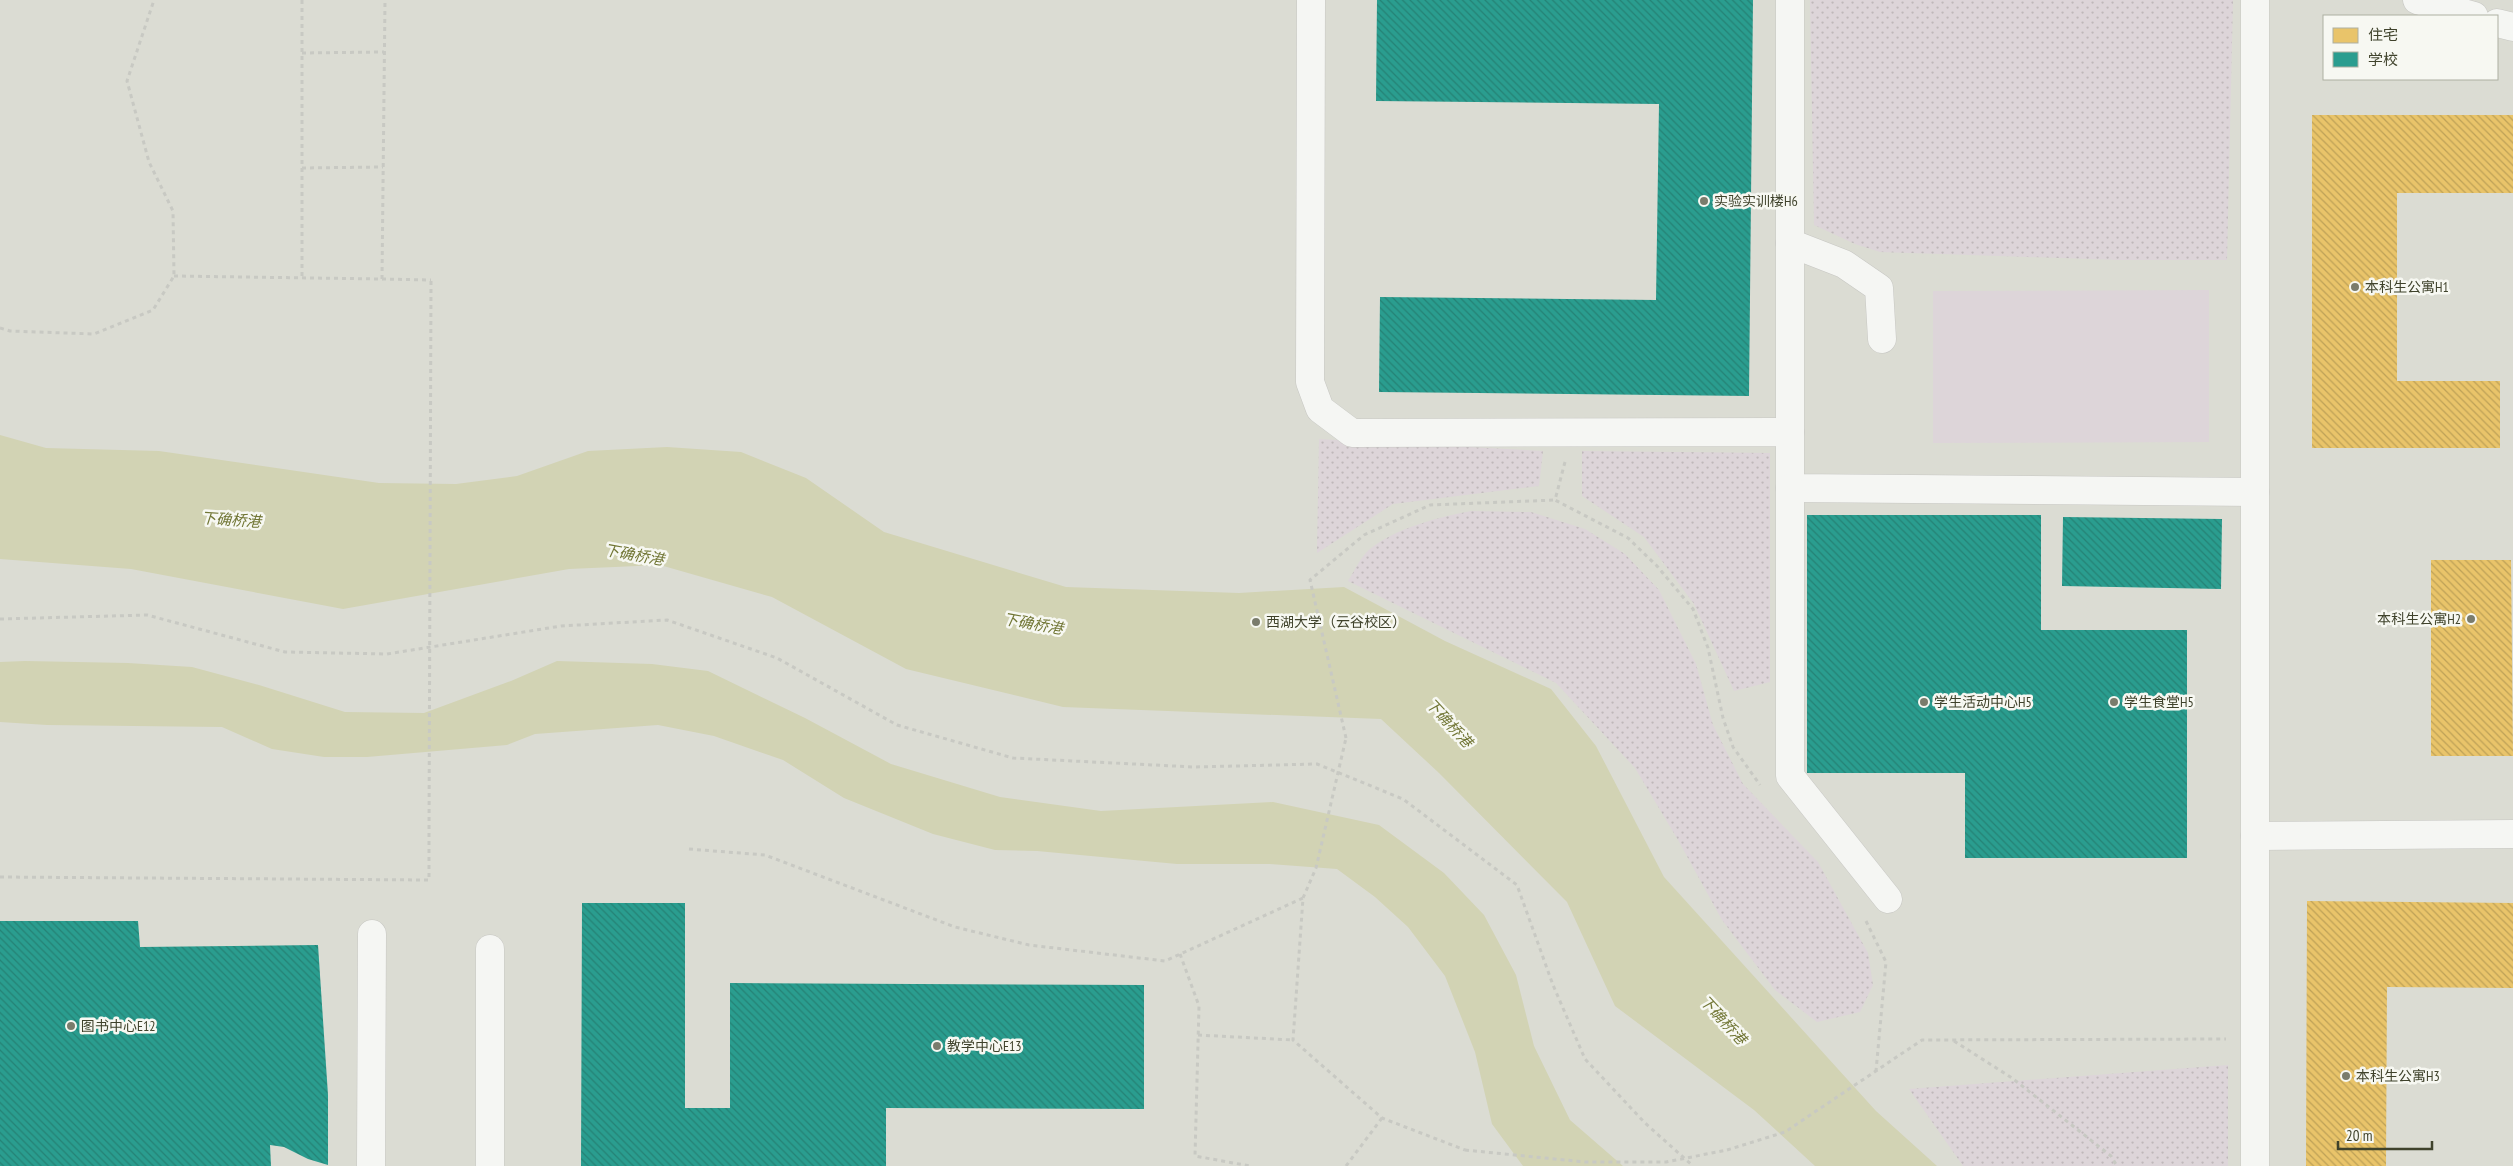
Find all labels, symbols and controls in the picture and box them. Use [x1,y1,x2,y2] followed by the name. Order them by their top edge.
[2323,15,2498,80] legend
[2368,25,2398,44] text: 住宅
[2368,50,2398,69] text: 学校
[1714,192,1798,210] place label: 实验实训楼H6
[1698,195,1710,207] marker: 实验实训楼H6
[2365,278,2449,296] place label: 本科生公寓H1
[2349,281,2361,293] marker: 本科生公寓H1
[200,508,264,531] water label: 下确桥港
[603,540,667,569] water label: 下确桥港
[1002,609,1066,638] water label: 下确桥港
[2377,610,2461,628] place label: 本科生公寓H2
[1266,613,1406,631] place label: 西湖大学（云谷校区）
[2465,613,2477,625] marker: 本科生公寓H2
[1250,616,1262,628] marker: 西湖大学（云谷校区）
[1934,693,2032,711] place label: 学生活动中心H5
[2124,693,2194,711] place label: 学生食堂H5
[1422,694,1478,753] water label: 下确桥港
[1918,696,1930,708] marker: 学生活动中心H5
[2108,696,2120,708] marker: 学生食堂H5
[1696,991,1752,1050] water label: 下确桥港
[81,1017,156,1035] place label: 图书中心E12
[65,1020,77,1032] marker: 图书中心E12
[947,1037,1022,1055] place label: 教学中心E13
[931,1040,943,1052] marker: 教学中心E13
[2356,1067,2440,1085] place label: 本科生公寓H3
[2340,1070,2352,1082] marker: 本科生公寓H3
[2338,1118,2432,1150] scale bar
[2346,1126,2372,1145] text: 20 m

